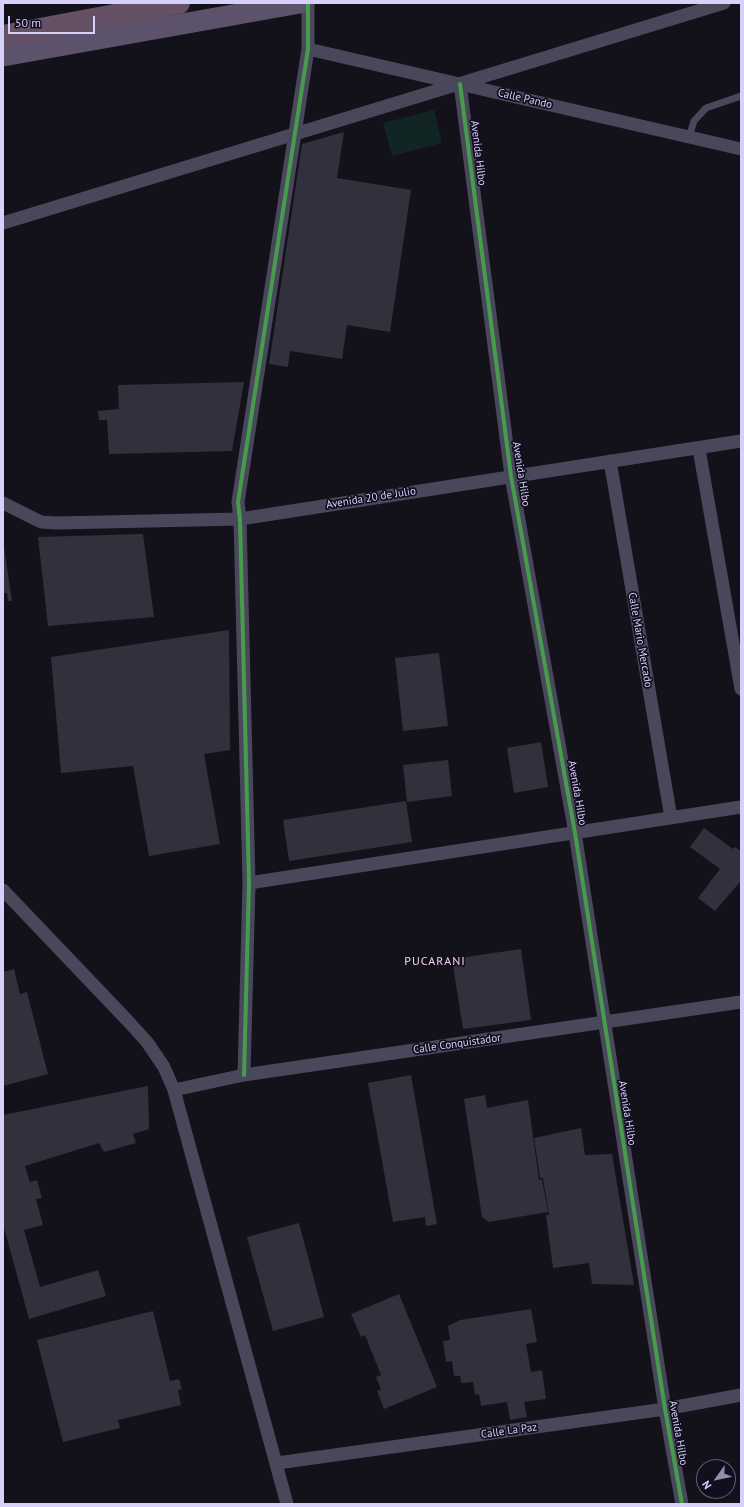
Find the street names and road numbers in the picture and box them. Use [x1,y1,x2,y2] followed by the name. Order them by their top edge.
[496,86,554,112] street label: Calle Pando
[467,120,489,186] street label: Avenida Hilbo
[509,441,533,507] street label: Avenida Hilbo
[325,484,417,512] street label: Avenida 20 de Julio
[625,591,655,689] street label: Calle Mario Mercado
[565,760,589,826] street label: Avenida Hilbo
[412,1031,502,1057] street label: Calle Conquistador
[615,1080,639,1146] street label: Avenida Hilbo
[666,1400,690,1466] street label: Avenida Hilbo
[480,1421,538,1441] street label: Calle La Paz

